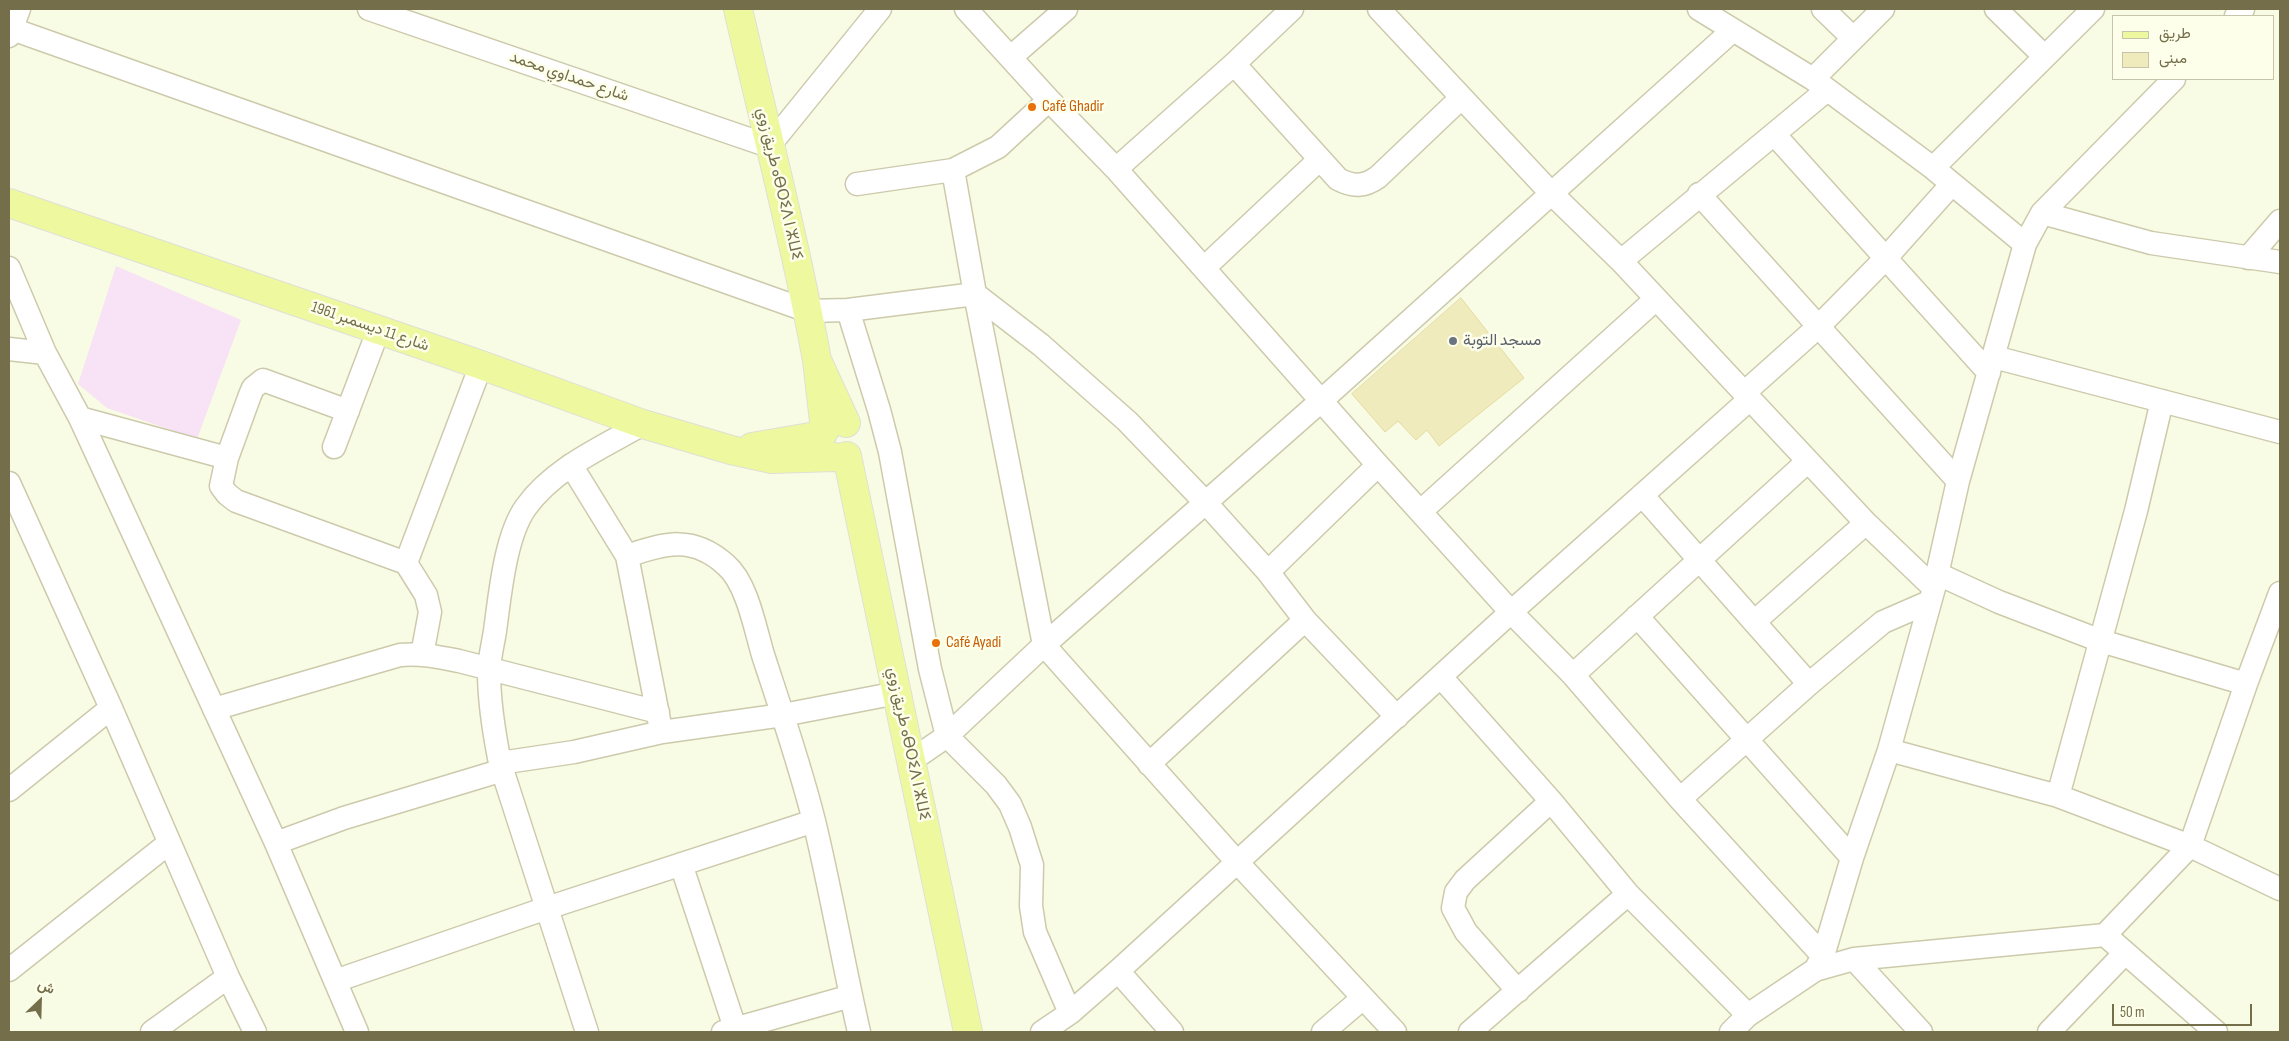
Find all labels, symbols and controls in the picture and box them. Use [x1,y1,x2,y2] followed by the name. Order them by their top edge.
[2112,15,2274,80] legend
[2159,24,2191,43] text: طريق
[507,48,631,106] street label: شارع حمداوي محمد
[2159,49,2187,68] text: مبنى
[1042,97,1104,117] place label: Café Ghadir
[1026,101,1038,113] marker: Café Ghadir
[752,106,806,262] street label: طريق زوي ⴰⴱⵔⵉⴷ ⵏ ⵣⵡⵉ
[309,298,431,356] street label: شارع 11 ديسمبر 1961
[1463,331,1541,351] place label: مسجد التوبة
[1447,335,1459,347] marker: مسجد التوبة
[946,633,1001,653] place label: Café Ayadi
[930,637,942,649] marker: Café Ayadi
[882,666,934,822] street label: طريق زوي ⴰⴱⵔⵉⴷ ⵏ ⵣⵡⵉ
[15,976,65,1026] north arrow
[35,976,57,998] text: ش
[2114,994,2254,1026] scale bar
[2120,1003,2145,1022] text: 50 m

